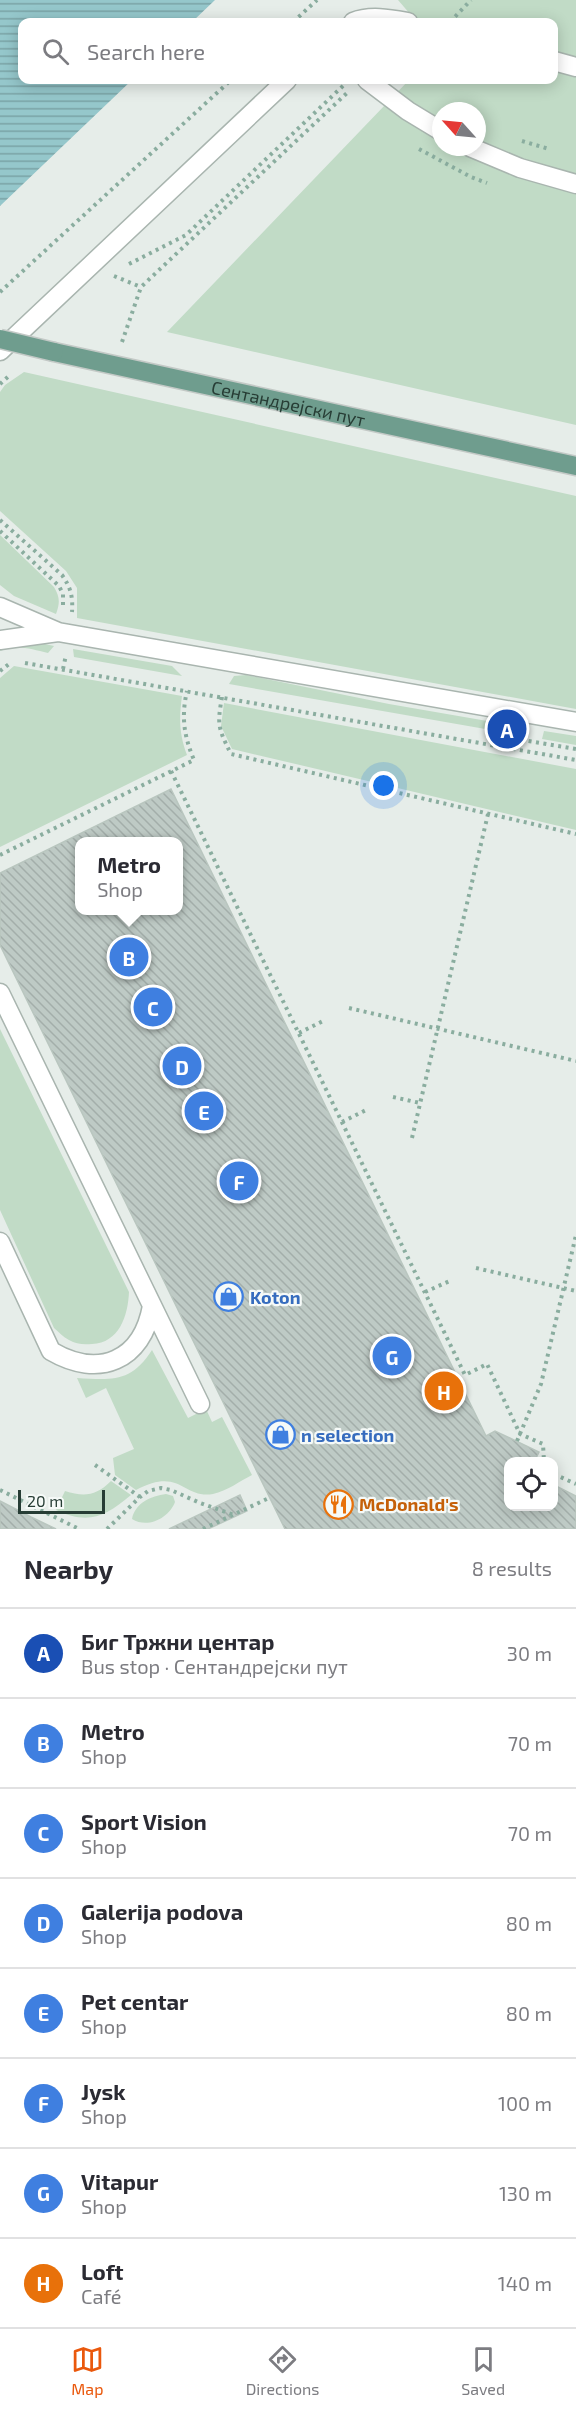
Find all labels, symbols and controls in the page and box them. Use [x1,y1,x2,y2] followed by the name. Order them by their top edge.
[18,18,558,84] search box
[39,35,72,68] icon: search
[87,38,205,64] text: Search here
[432,102,486,156] north arrow
[210,376,368,431] street label: Сентандрејски пут
[488,706,526,752] pin: A
[369,771,398,800] your location
[75,837,183,915] popup
[97,851,161,877] text: Metro
[97,877,143,901] text: Shop
[110,934,148,980] pin: B
[134,984,172,1030] pin: C
[162,1044,201,1088] pin: D
[184,1088,224,1134] pin: E
[220,1158,258,1204] pin: F
[213,1281,245,1313] shop icon: Koton
[250,1286,301,1308] place label: Koton
[372,1334,412,1378] pin: G
[424,1368,464,1414] pin: H
[264,1419,296,1451] shop icon: n selection
[301,1424,394,1446] place label: n selection
[504,1457,558,1511] map controls
[504,1457,558,1511] button: locate
[18,1487,105,1514] scale bar
[322,1488,354,1520] restaurant icon: McDonald's
[27,1491,63,1510] text: 20 m
[359,1493,459,1515] place label: McDonald's
[24,1553,113,1584] text: Nearby
[472,1556,552,1580] text: 8 results
[81,1628,274,1654] text: Биг Тржни центар
[37,1641,50,1665] text: A
[507,1641,552,1665] text: 30 m
[81,1654,348,1678] text: Bus stop · Сентандрејски пут
[81,1718,145,1744] text: Metro
[37,1731,50,1755] text: B
[508,1731,552,1755] text: 70 m
[81,1744,127,1768] text: Shop
[81,1808,207,1834] text: Sport Vision
[38,1821,49,1845] text: C
[508,1821,552,1845] text: 70 m
[81,1834,127,1858] text: Shop
[81,1898,243,1924] text: Galerija podova
[37,1911,50,1935] text: D
[506,1911,552,1935] text: 80 m
[81,1924,127,1948] text: Shop
[81,1988,188,2014] text: Pet centar
[38,2001,49,2025] text: E
[506,2001,552,2025] text: 80 m
[81,2014,127,2038] text: Shop
[81,2078,126,2104] text: Jysk
[38,2091,49,2115] text: F
[498,2091,552,2115] text: 100 m
[81,2104,127,2128] text: Shop
[81,2168,158,2194] text: Vitapur
[37,2181,50,2205] text: G
[499,2181,552,2205] text: 130 m
[81,2194,127,2218] text: Shop
[81,2258,124,2284] text: Loft
[37,2271,50,2295] text: H
[498,2271,552,2295] text: 140 m
[81,2284,122,2308] text: Café
[71,2343,104,2398] tab: Map
[246,2343,319,2398] tab: Directions
[461,2343,505,2398] tab: Saved

